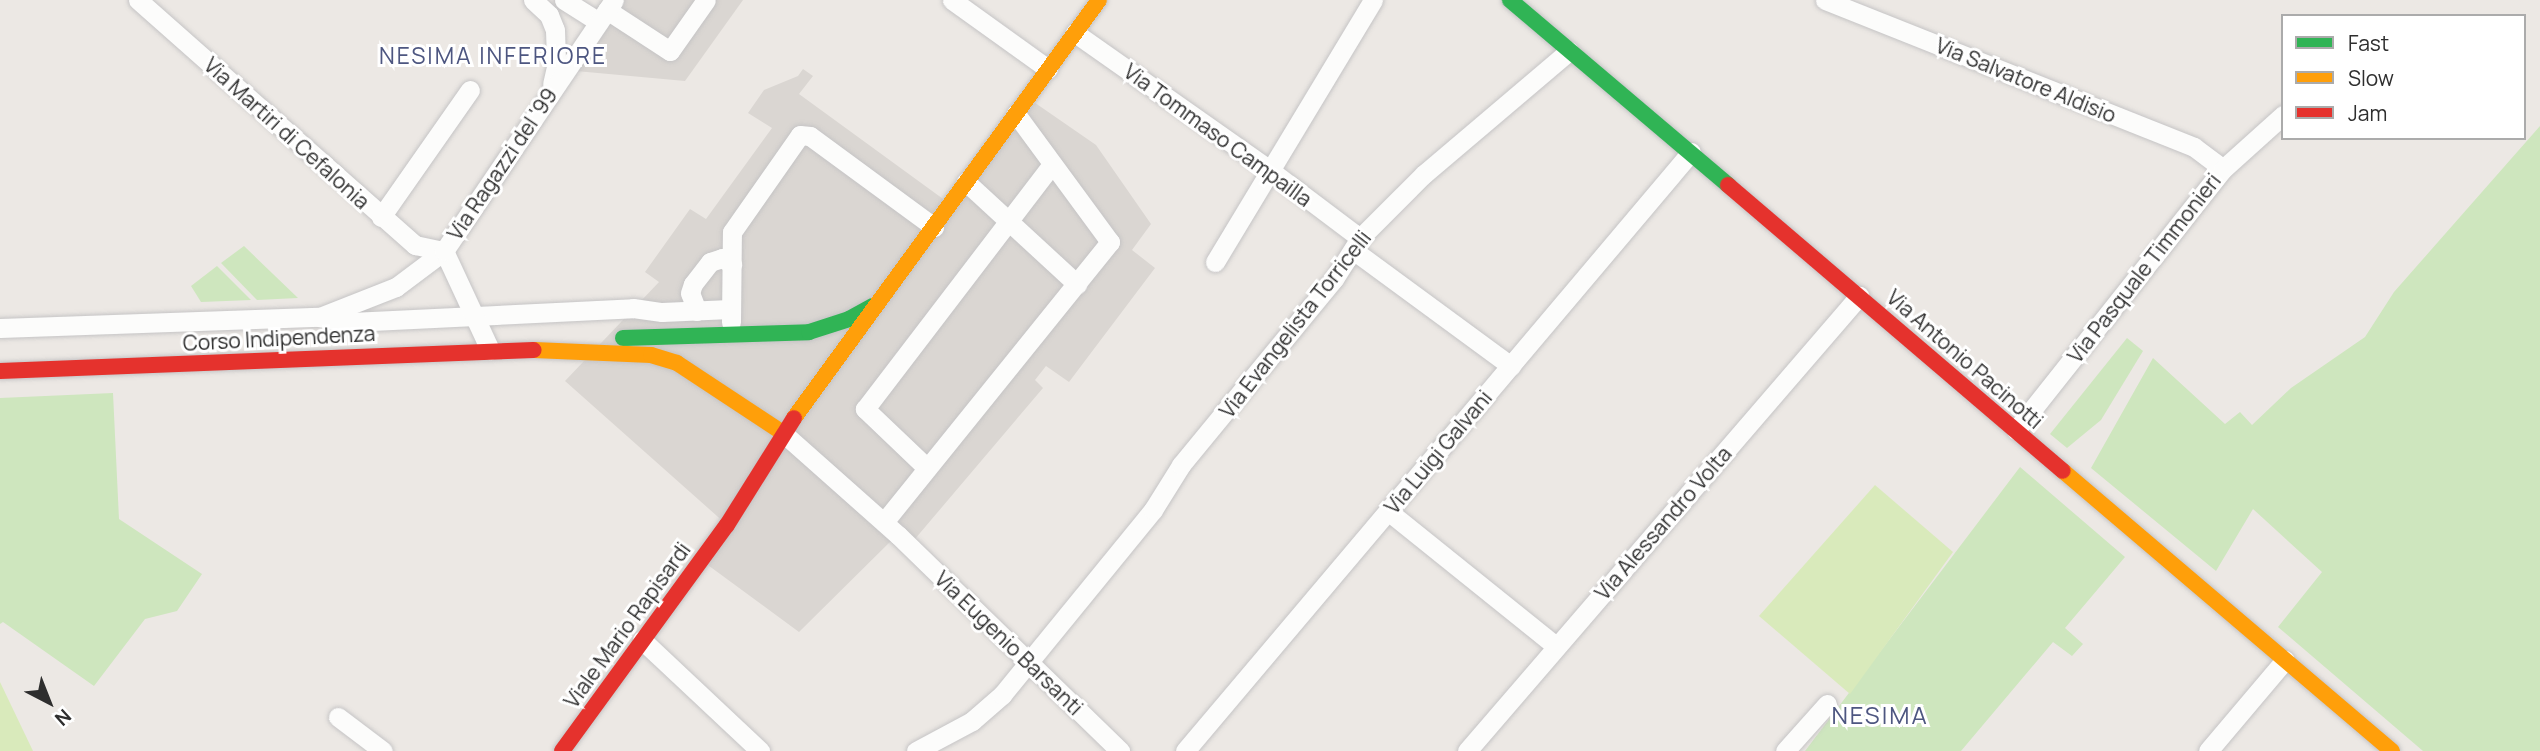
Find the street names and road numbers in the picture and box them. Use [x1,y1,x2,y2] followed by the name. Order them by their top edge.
[1932,32,2120,128] street label: Via Salvatore Aldisio
[199,52,375,214] street label: Via Martiri di Cefalonia
[1119,58,1317,212] street label: Via Tommaso Campailla
[442,83,562,245] street label: Via Ragazzi del '99
[2062,168,2226,368] street label: Via Pasquale Timmonieri
[1214,225,1376,423] street label: Via Evangelista Torricelli
[1882,284,2048,434] street label: Via Antonio Pacinotti
[182,320,376,356] street label: Corso Indipendenza
[1379,385,1497,519] street label: Via Luigi Galvani
[1590,441,1736,605] street label: Via Alessandro Volta
[559,537,695,713] street label: Viale Mario Rapisardi
[930,566,1088,720] street label: Via Eugenio Barsanti

